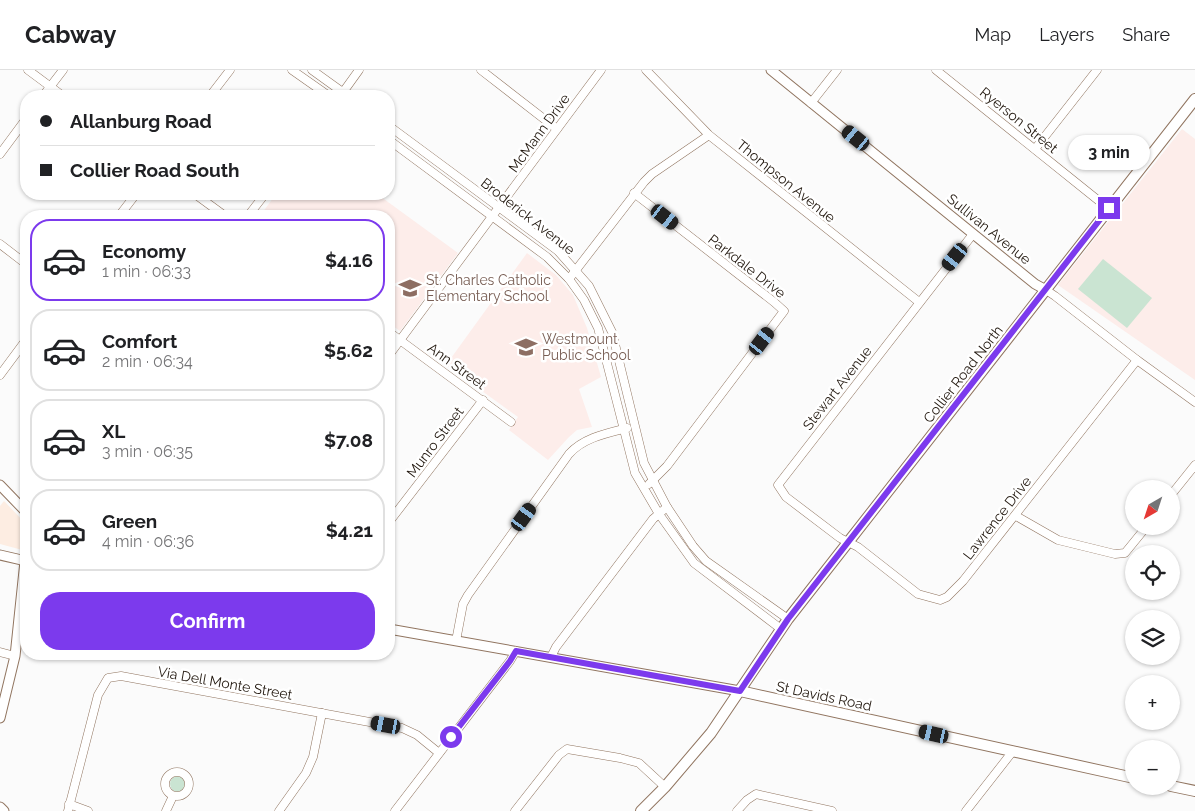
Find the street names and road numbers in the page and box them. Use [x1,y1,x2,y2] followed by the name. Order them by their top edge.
[977,84,1061,156] street label: Ryerson Street
[505,91,573,175] street label: McMann Drive
[734,136,838,226] street label: Thompson Avenue
[478,174,578,258] street label: Broderick Avenue
[944,190,1034,268] street label: Sullivan Avenue
[705,231,789,301] street label: Parkdale Drive
[920,322,1006,426] street label: Collier Road North
[425,339,490,393] street label: Ann Street
[799,343,875,433] street label: Stewart Avenue
[403,403,467,480] street label: Munro Street
[960,473,1034,563] street label: Lawrence Drive
[156,663,294,703] street label: Via Dell Monte Street
[775,678,873,714] street label: St Davids Road

